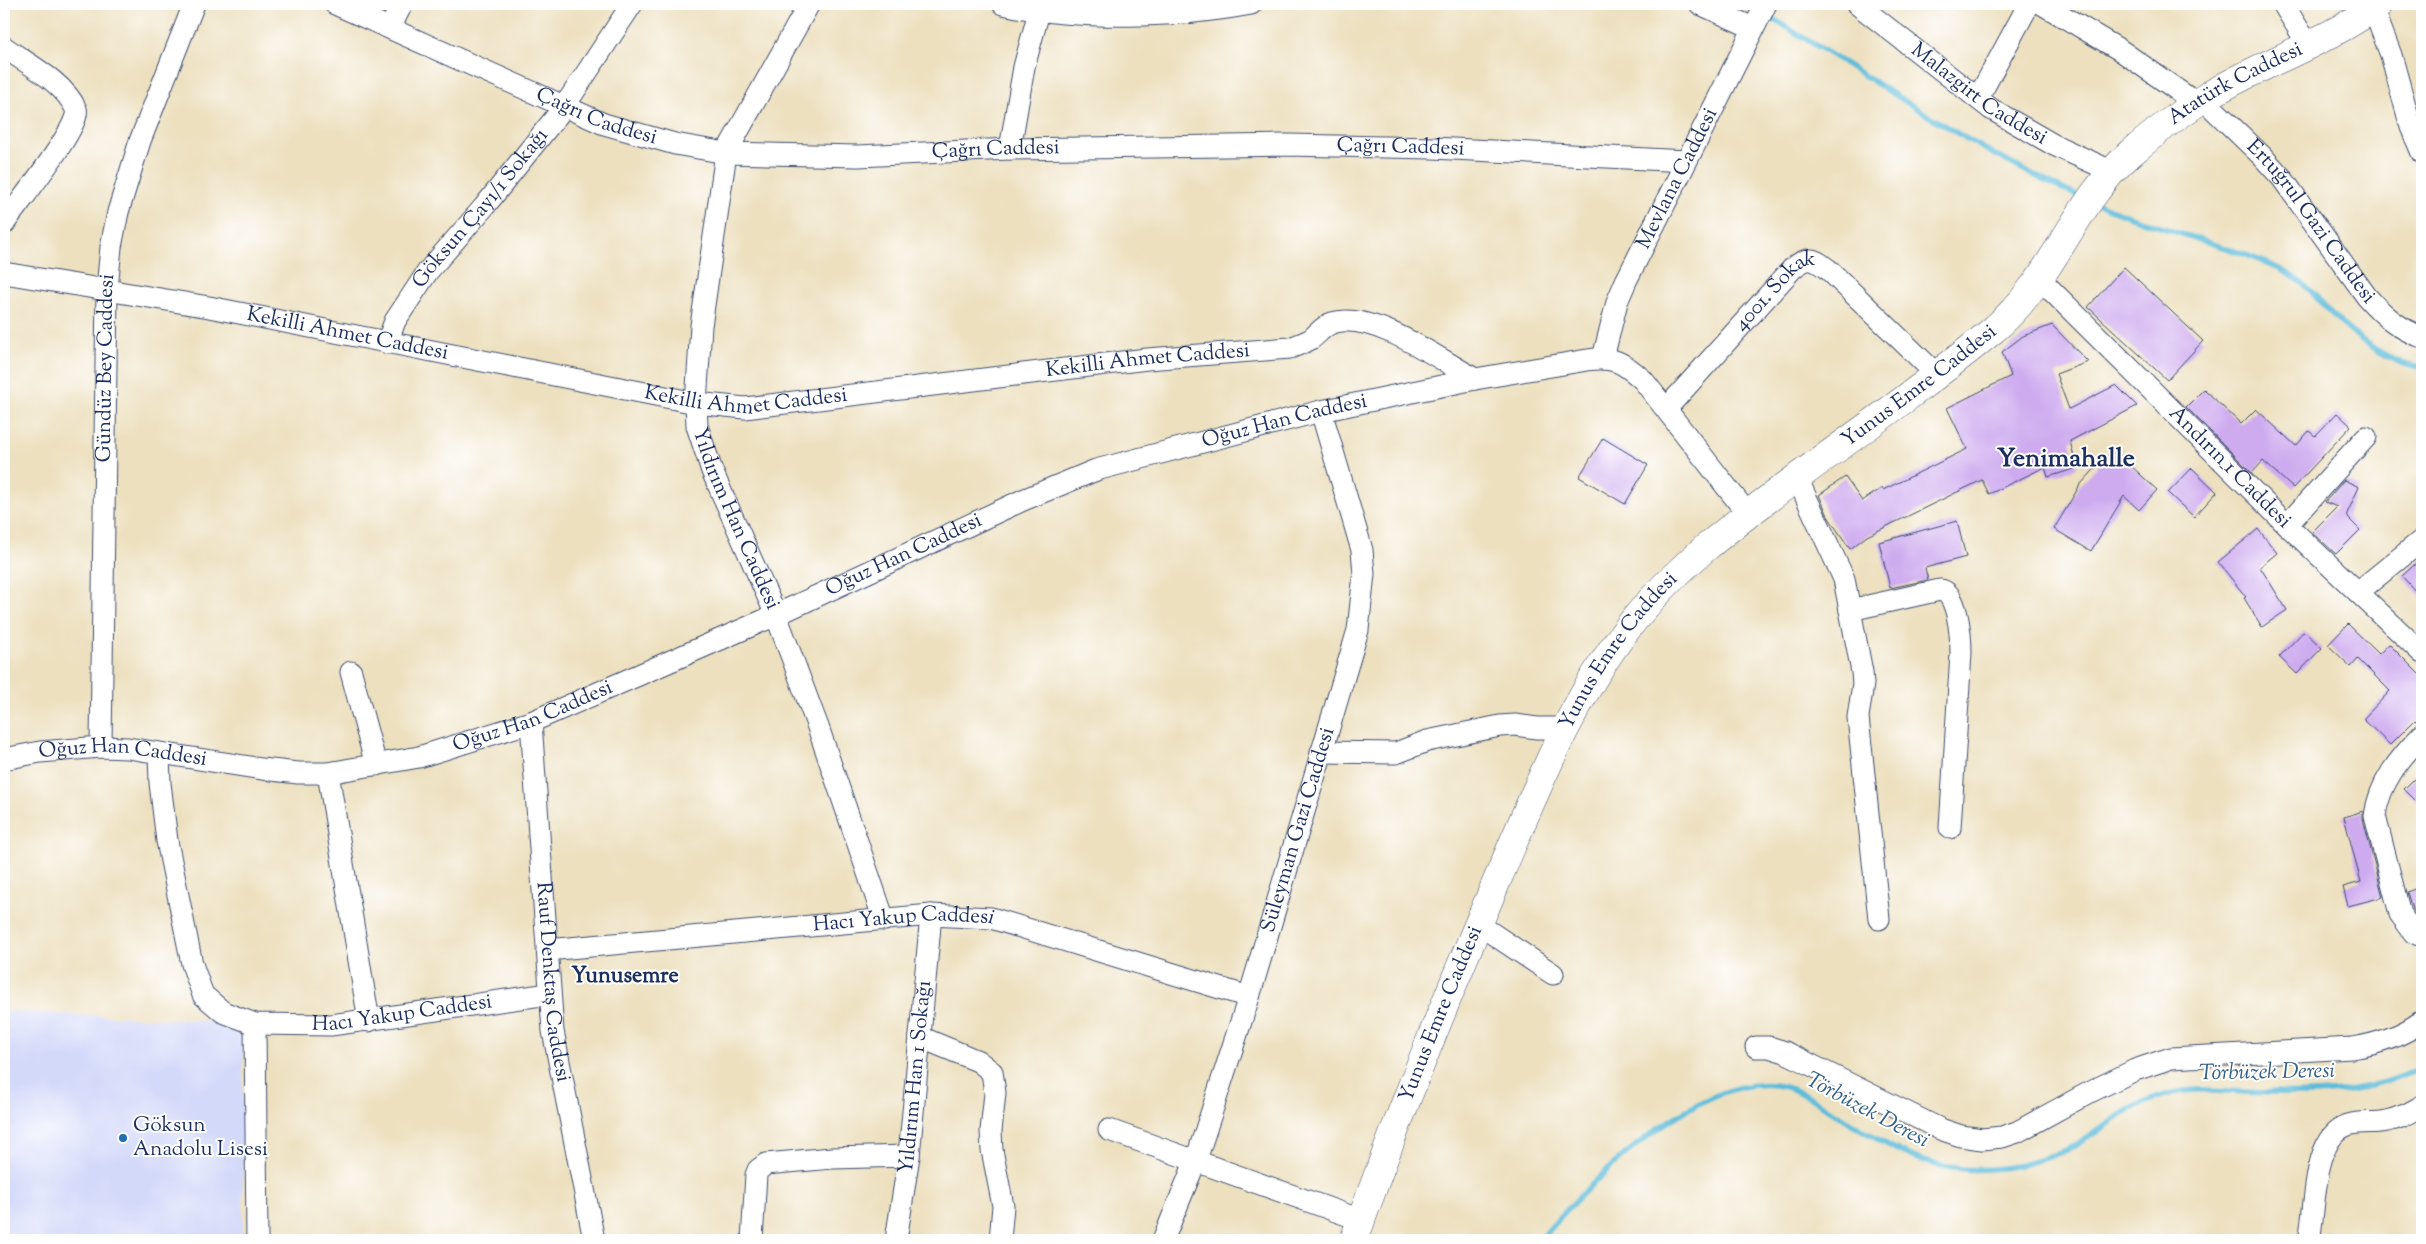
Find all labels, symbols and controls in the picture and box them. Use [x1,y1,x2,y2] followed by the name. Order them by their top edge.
[2162,35,2308,133] street label: Atatürk Caddesi
[1904,36,2053,153] street label: Malazgirt Caddesi
[531,80,660,153] street label: Çağrı Caddesi
[1629,103,1726,255] street label: Mevlana Caddesi
[405,122,556,294] street label: Göksun Çayı/1 Sokağı
[1336,131,1465,165] street label: Çağrı Caddesi
[931,133,1060,168] street label: Çağrı Caddesi
[2239,133,2382,311] street label: Ertuğrul Gazi Caddesi
[1727,245,1816,338] street label: 4001. Sokak
[90,272,123,463] street label: Gündüz Bey Caddesi
[244,300,451,369] street label: Kekilli Ahmet Caddesi
[1836,318,2004,455] street label: Yunus Emre Caddesi
[1044,336,1251,386] street label: Kekilli Ahmet Caddesi
[641,378,849,424] street label: Kekilli Ahmet Caddesi
[1199,387,1370,457] street label: Oğuz Han Caddesi
[2161,400,2298,536] street label: Andırın_1 Caddesi
[684,424,787,615] street label: Yıldırım Han Caddesi
[1997,441,2135,478] district label: Yenimahalle
[821,506,987,605] street label: Oğuz Han Caddesi
[1552,565,1685,735] street label: Yunus Emre Caddesi
[449,673,618,761] street label: Oğuz Han Caddesi
[1254,724,1343,936] street label: Süleyman Gazi Caddesi
[37,731,209,775] street label: Oğuz Han Caddesi
[527,881,578,1085] street label: Rauf Denktaş Caddesi
[812,899,999,941] street label: Hacı Yakup Caddesi
[1392,921,1491,1107] street label: Yunus Emre Caddesi
[571,961,679,993] district label: Yunusemre
[891,979,940,1176] street label: Yıldırım Han 1 Sokağı
[312,987,494,1040] street label: Hacı Yakup Caddesi
[2199,1056,2335,1090] water label: Törbüzek Deresi
[1799,1065,1935,1157] water label: Törbüzek Deresi
[133,1111,268,1165] place label: Göksun Anadolu Lisesi
[117,1132,129,1144] marker: Göksun Anadolu Lisesi

